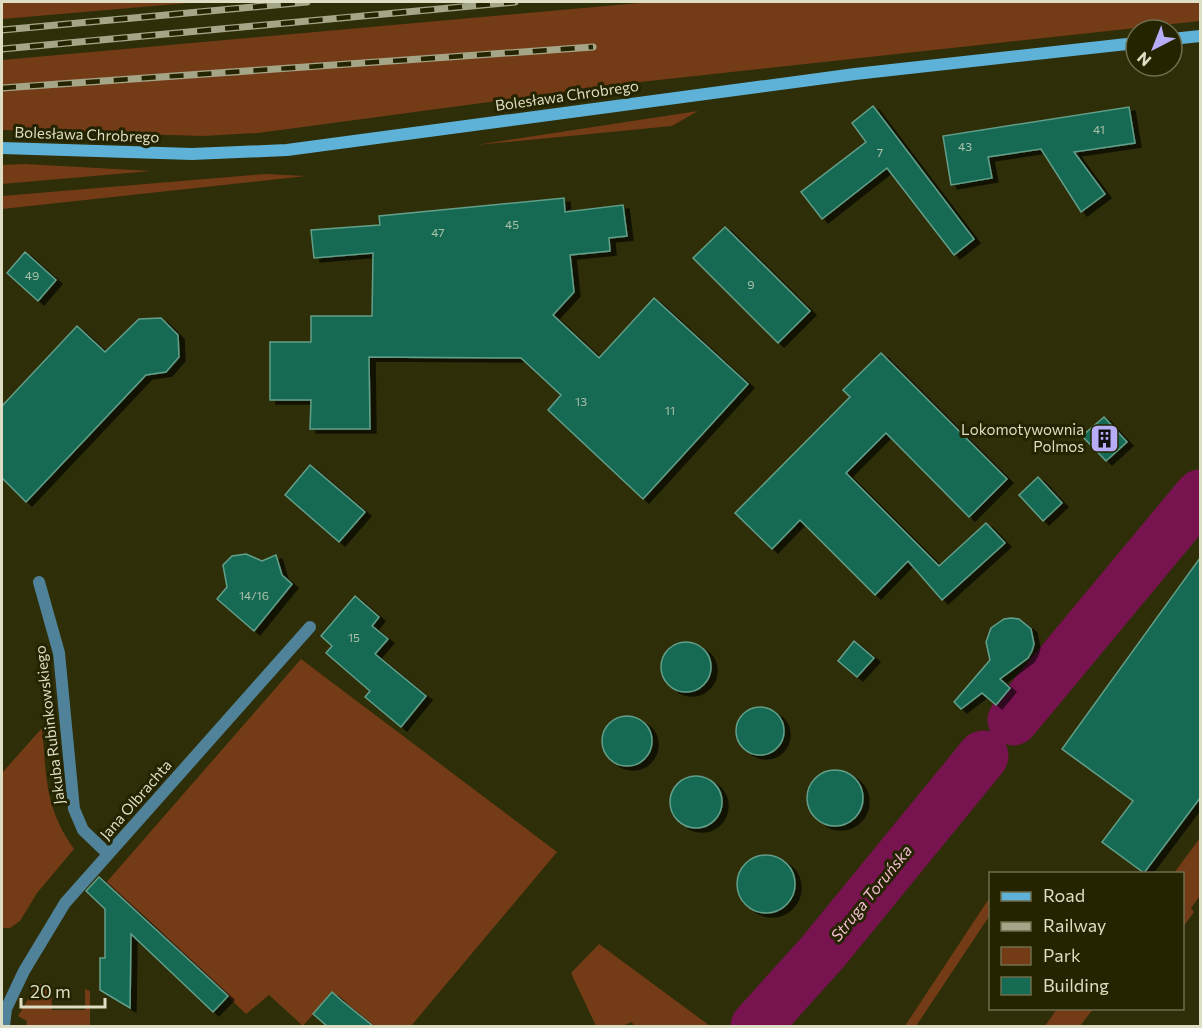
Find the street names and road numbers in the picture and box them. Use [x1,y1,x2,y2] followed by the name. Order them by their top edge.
[494,76,640,114] street label: Bolesława Chrobrego
[14,122,160,146] street label: Bolesława Chrobrego
[30,645,68,806] street label: Jakuba Rubinkowskiego
[96,756,175,843] street label: Jana Olbrachta

